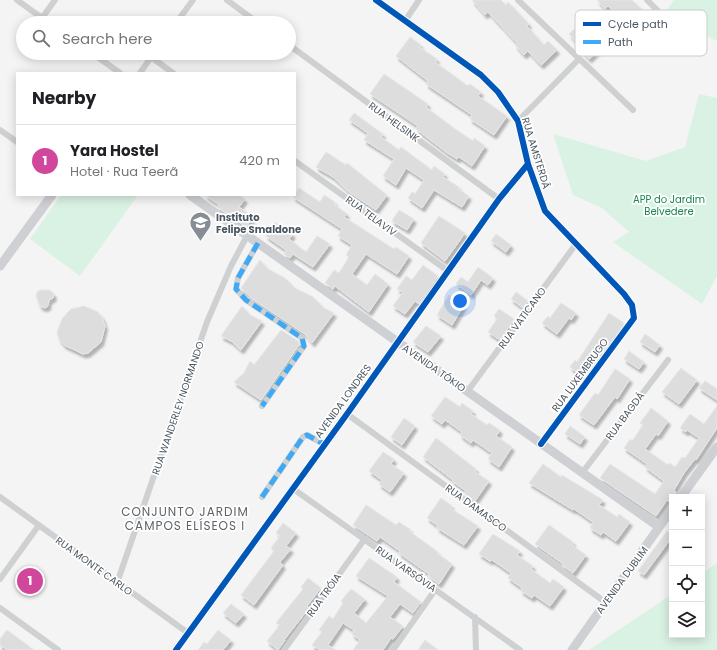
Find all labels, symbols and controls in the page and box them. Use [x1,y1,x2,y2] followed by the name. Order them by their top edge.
[575,10,707,56] legend
[16,16,296,60] search box
[608,16,668,32] text: Cycle path
[30,27,52,49] icon: search
[62,28,152,49] text: Search here
[608,34,633,50] text: Path
[32,86,96,110] text: Nearby
[365,98,423,146] street label: RUA HELSINK
[518,115,554,191] street label: RUA AMSTERDÃ
[70,140,159,161] text: Yara Hostel
[43,151,47,170] text: 1
[239,151,280,170] text: 420 m
[70,162,178,181] text: Hotel · Rua Teerã
[342,192,400,240] street label: RUA TELAVIV
[633,192,705,219] park label: APP do Jardim Belvedere
[187,210,213,243] school or university icon: Instituto Felipe Smaldone
[216,210,301,237] place label: Instituto Felipe Smaldone
[494,284,550,352] street label: RUA VATICANO
[450,291,470,311] your location
[548,335,612,415] street label: RUA LUXEMBRUGO
[148,339,208,477] street label: RUA WANDERLEY NORMANDO
[399,341,469,395] street label: AVENIDA TÓKIO
[311,361,375,441] street label: AVENIDA LONDRES
[602,389,648,443] street label: RUA BAGDÁ
[442,481,510,536] street label: RUA DAMASCO
[669,494,705,638] map controls
[669,494,705,530] button: +
[121,503,249,534] district label: CONJUNTO JARDIM CAMPOS ELÍSEOS I
[669,530,705,566] button: −
[53,533,136,599] street label: RUA MONTE CARLO
[372,542,440,596] street label: RUA VARSÓVIA
[592,543,652,617] street label: AVENIDA DUBLIM
[17,566,43,596] pin: 1
[669,566,705,602] button: locate
[303,570,345,620] street label: RUA TRÓIA
[669,602,705,638] button: layers

